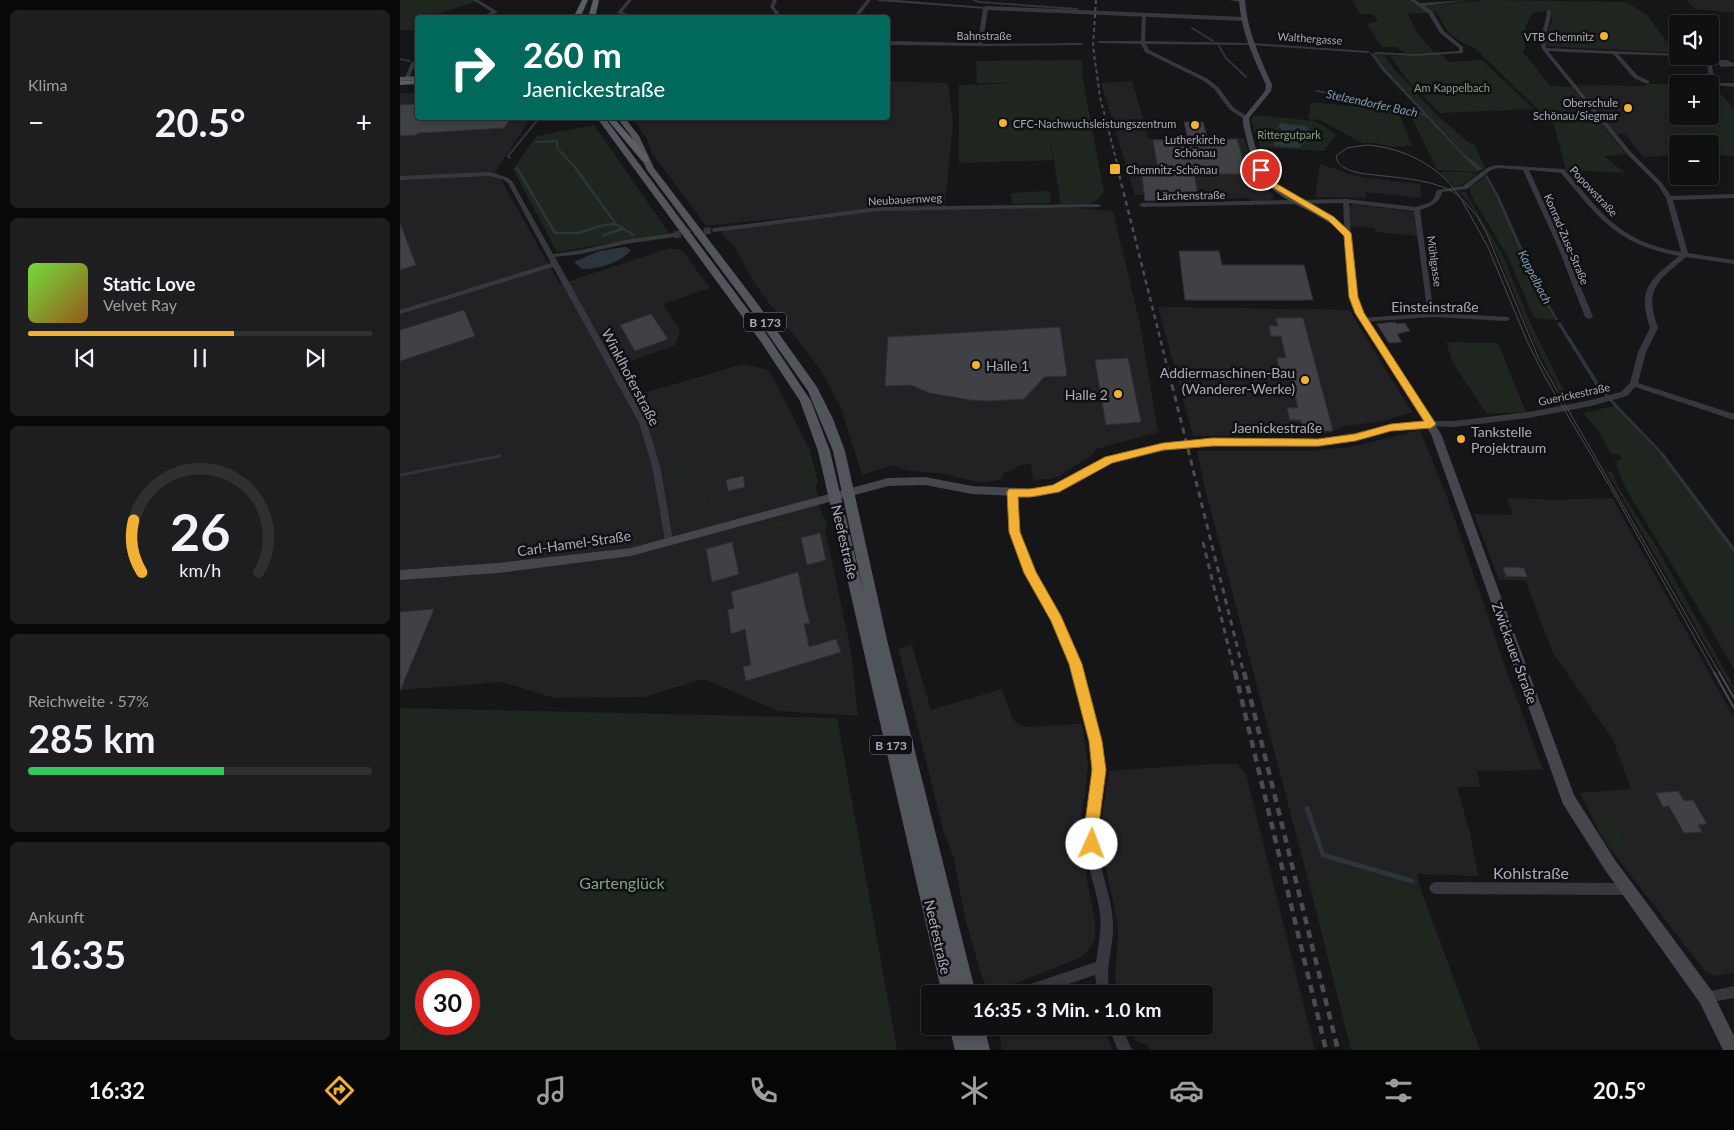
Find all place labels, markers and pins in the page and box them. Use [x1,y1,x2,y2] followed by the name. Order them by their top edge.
[1524,30,1594,43] place label: VTB Chemnitz
[1598,30,1610,42] marker: VTB Chemnitz
[1533,96,1618,122] place label: Oberschule Schönau/Siegmar
[1622,102,1634,114] marker: Oberschule Schönau/Siegmar
[997,117,1009,129] marker: CFC-Nachwuchsleistungszentrum
[1013,117,1176,130] place label: CFC-Nachwuchsleistungszentrum
[1189,119,1201,131] marker: Lutherkirche Schönau
[1165,133,1225,159] place label: Lutherkirche Schönau
[1240,149,1282,191] pin
[1108,162,1122,176] marker: Chemnitz-Schönau
[1126,163,1217,176] place label: Chemnitz-Schönau
[986,357,1029,374] place label: Halle 1
[970,359,982,371] marker: Halle 1
[1160,364,1295,397] place label: Addiermaschinen-Bau (Wanderer-Werke)
[1299,374,1311,386] marker: Addiermaschinen-Bau (Wanderer-Werke)
[1065,386,1108,403] place label: Halle 2
[1112,388,1124,400] marker: Halle 2
[1471,423,1546,456] place label: Tankstelle Projektraum
[1455,433,1467,445] marker: Tankstelle Projektraum

